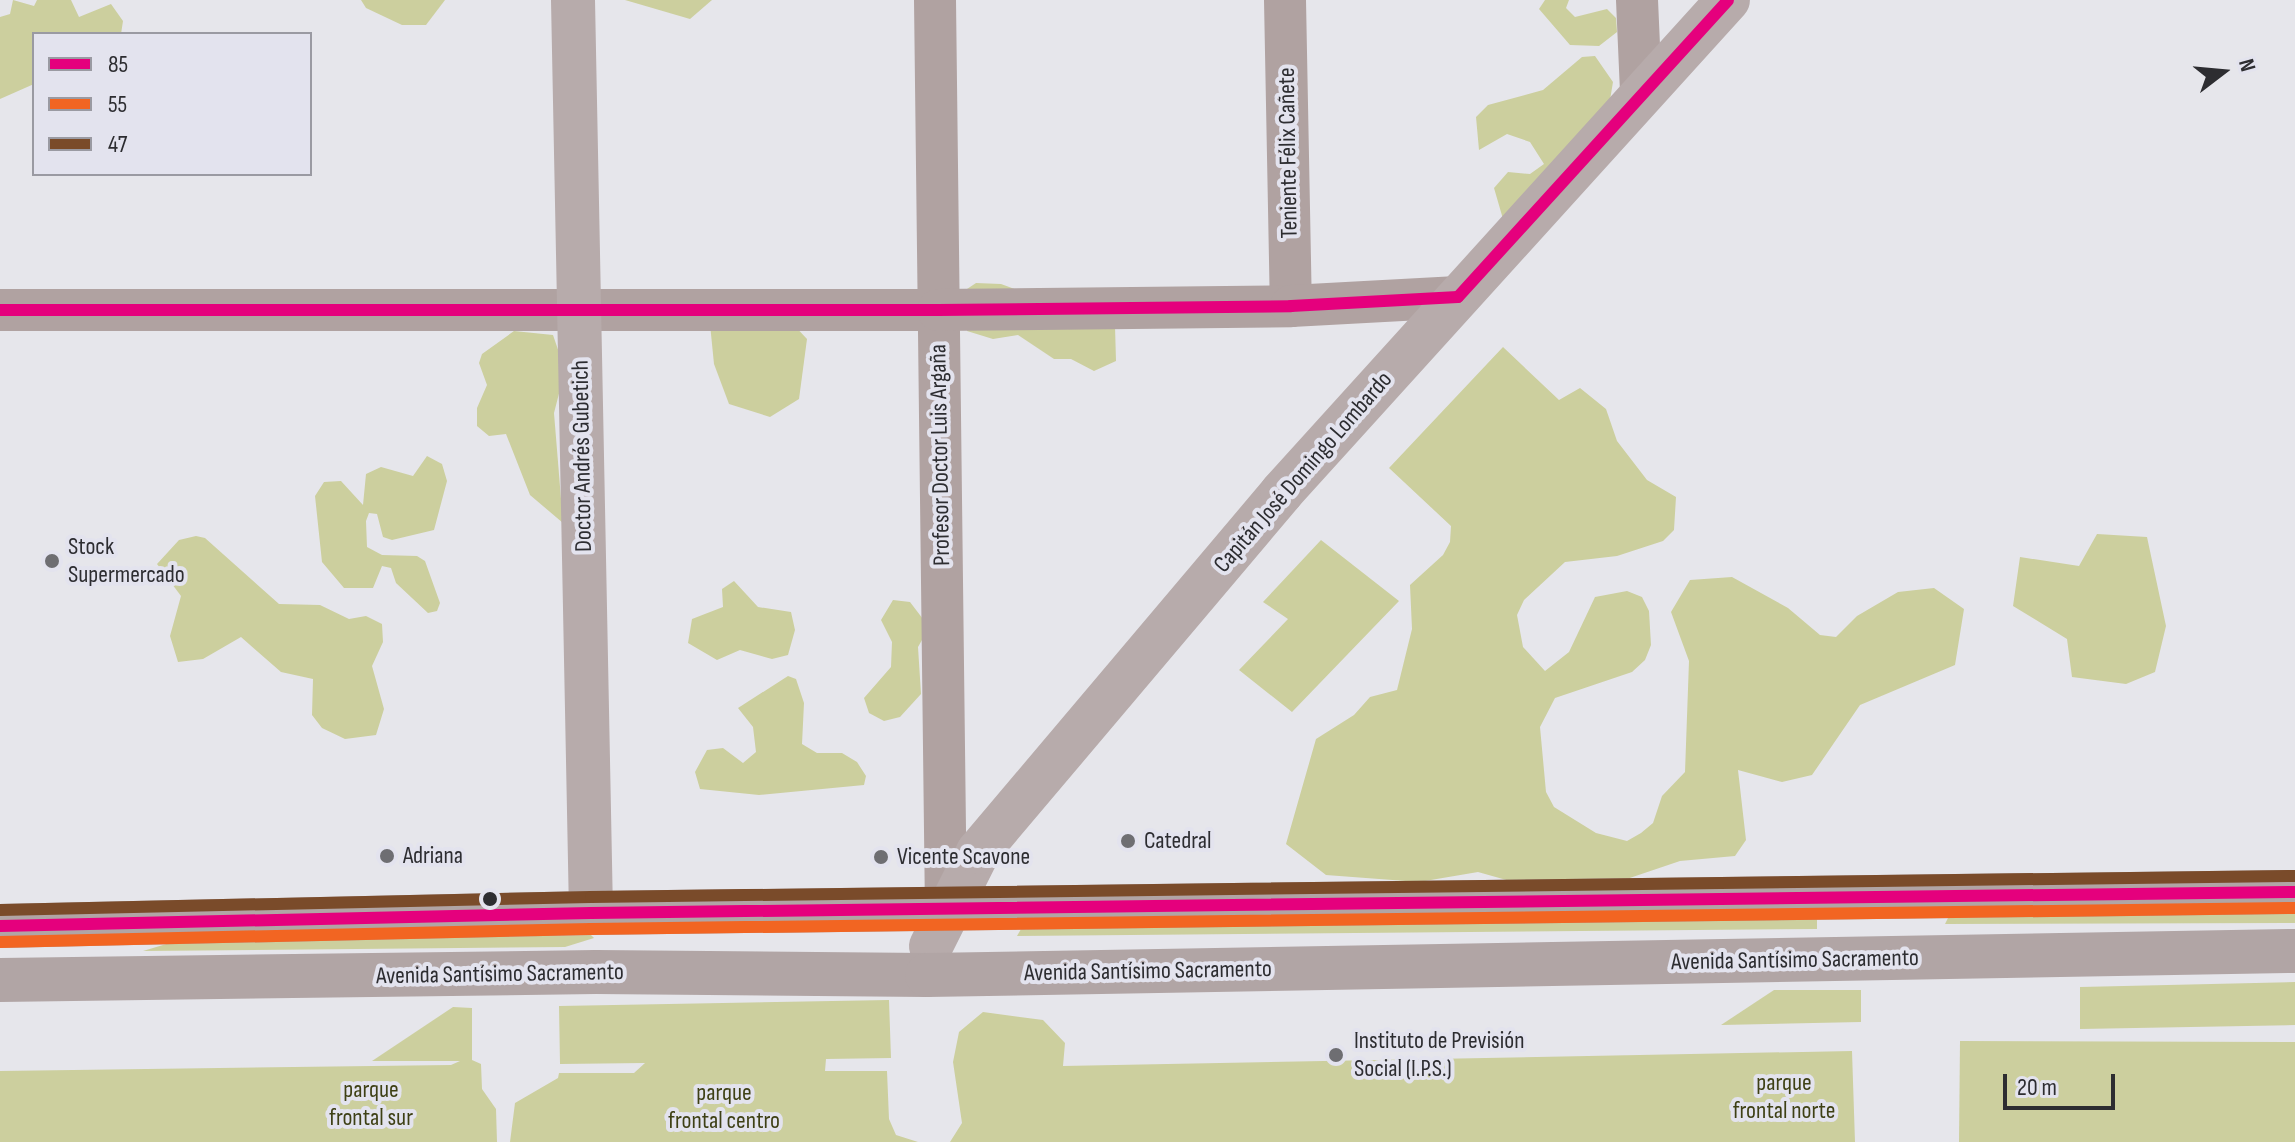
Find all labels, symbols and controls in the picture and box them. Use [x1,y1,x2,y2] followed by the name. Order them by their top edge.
[32,32,312,176] legend
[2183,32,2263,112] north arrow
[108,50,128,79] text: 85
[2232,56,2261,75] text: N
[1272,67,1304,239] street label: Teniente Félix Cañete
[108,90,127,119] text: 55
[108,130,127,159] text: 47
[924,344,956,566] street label: Profesor Doctor Luis Argaña
[566,360,598,552] street label: Doctor Andrés Gubetich
[1208,366,1398,578] street label: Capitán José Domingo Lombardo
[68,533,185,589] place label: Stock Supermercado
[43,552,61,570] marker: Stock Supermercado
[1144,827,1211,855] place label: Catedral
[1119,832,1137,850] marker: Catedral
[403,842,463,870] place label: Adriana
[897,843,1030,871] place label: Vicente Scavone
[378,847,396,865] marker: Adriana
[872,848,890,866] marker: Vicente Scavone
[482,891,498,907] unlabelled marker
[1671,943,1919,977] street label: Avenida Santísimo Sacramento
[1024,954,1272,988] street label: Avenida Santísimo Sacramento
[376,957,624,991] street label: Avenida Santísimo Sacramento
[1354,1027,1524,1083] place label: Instituto de Previsión Social (I.P.S.)
[1325,1044,1347,1066] marker: Instituto de Previsión Social (I.P.S.)
[2007,1058,2119,1108] scale bar
[1733,1069,1835,1125] park label: parque frontal norte
[2017,1073,2057,1102] text: 20 m
[329,1076,413,1132] park label: parque frontal sur
[668,1079,780,1135] park label: parque frontal centro

